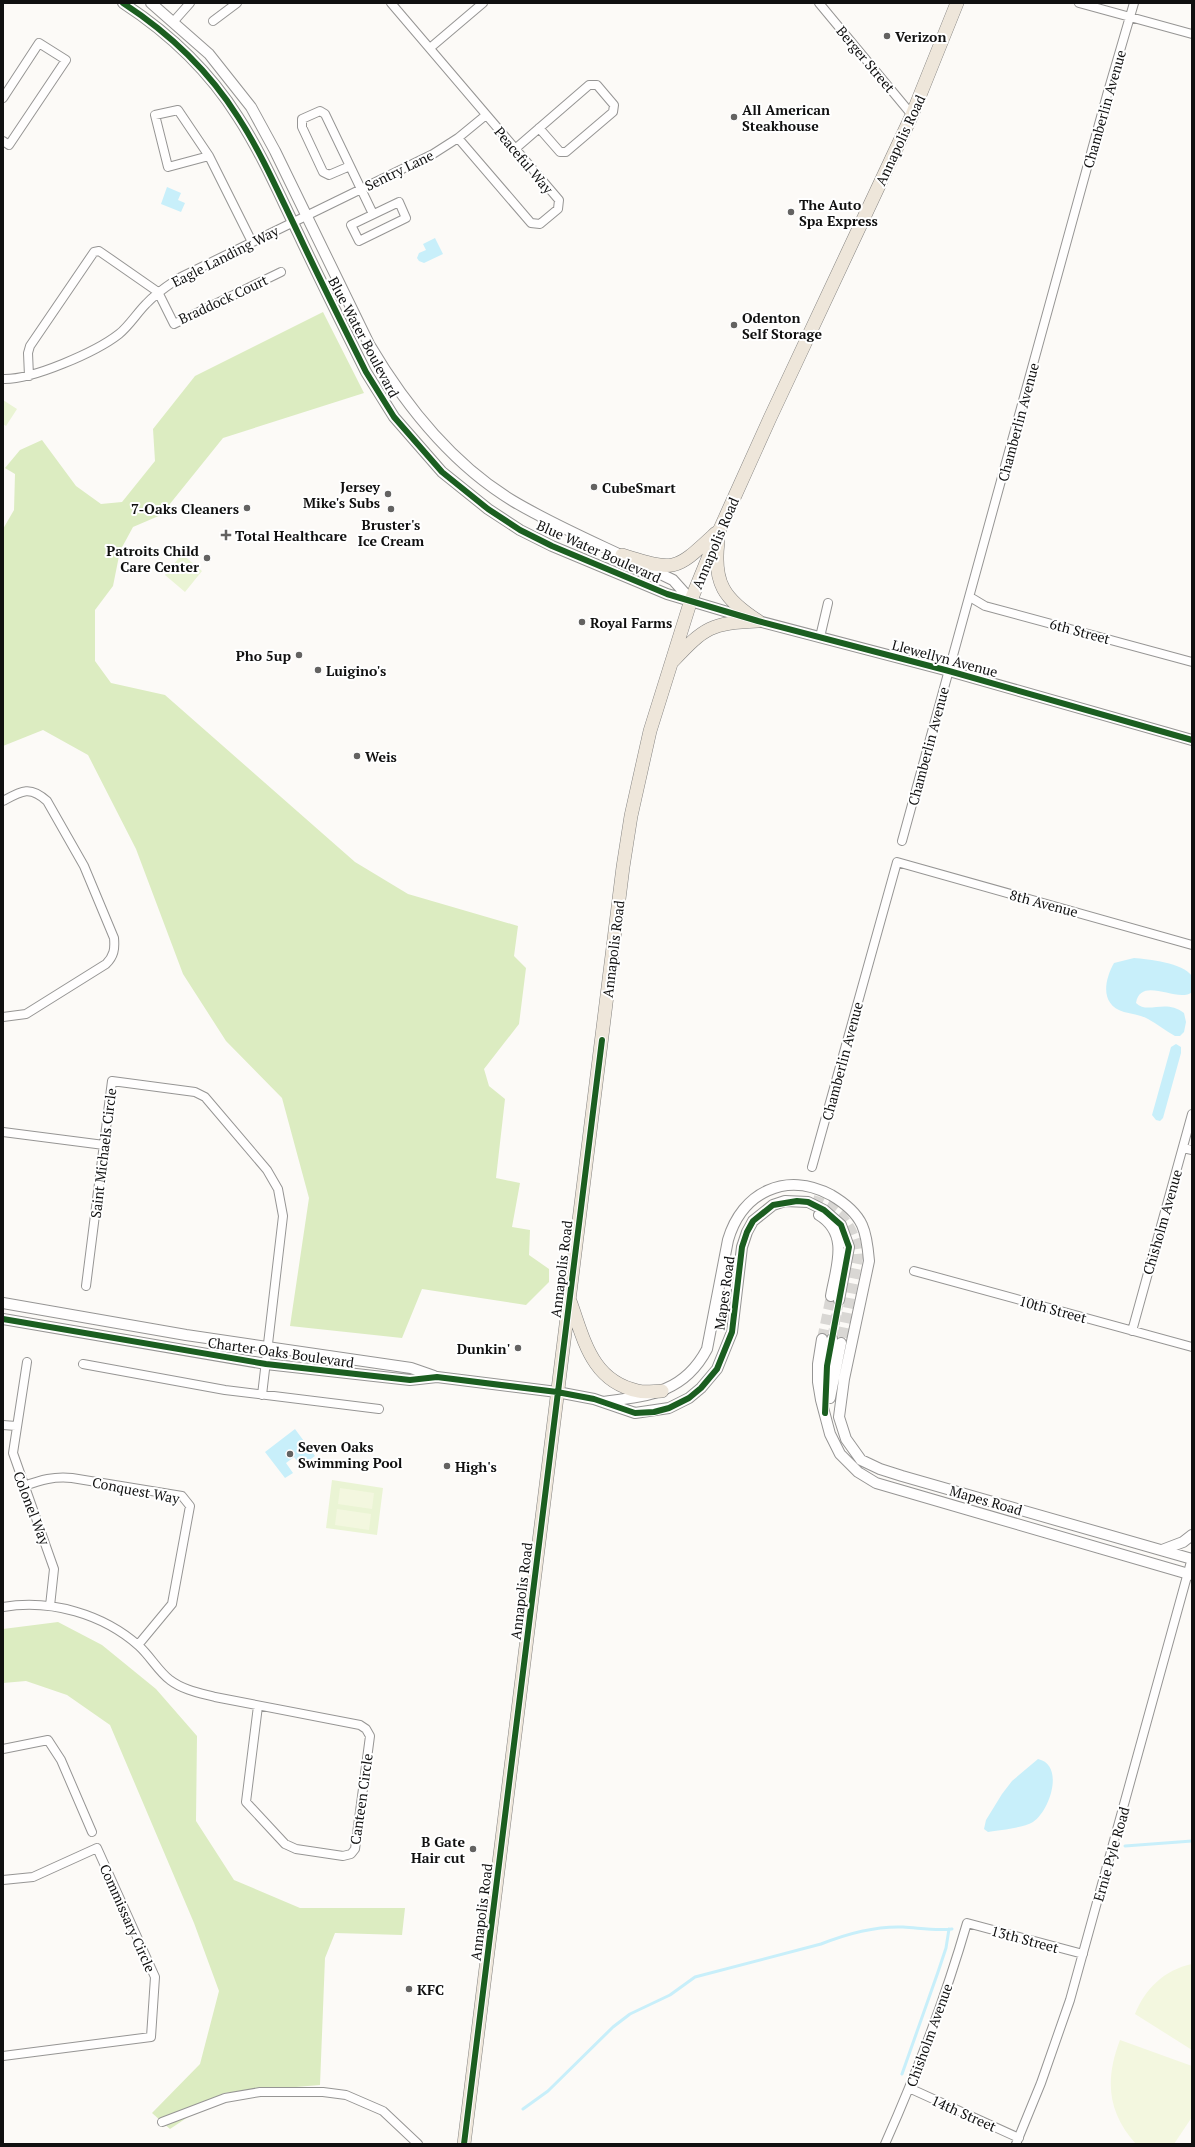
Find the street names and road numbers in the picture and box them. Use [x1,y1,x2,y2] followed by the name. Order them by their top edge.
[833,22,900,97] street label: Berger Street
[1078,48,1130,170] street label: Chamberlin Avenue
[871,91,929,188] street label: Annapolis Road
[490,122,558,198] street label: Peaceful Way
[361,145,437,195] street label: Sentry Lane
[168,220,283,291] street label: Eagle Landing Way
[175,270,271,328] street label: Braddock Court
[324,273,404,401] street label: Blue Water Boulevard
[993,361,1043,483] street label: Chamberlin Avenue
[687,494,743,592] street label: Annapolis Road
[534,515,664,587] street label: Blue Water Boulevard
[1048,614,1113,648] street label: 6th Street
[890,635,1000,681] street label: Llewellyn Avenue
[903,685,953,807] street label: Chamberlin Avenue
[1008,885,1080,921] street label: 8th Avenue
[598,899,628,999] street label: Annapolis Road
[817,1000,867,1122] street label: Chamberlin Avenue
[86,1087,120,1219] street label: Saint Michaels Circle
[1138,1167,1186,1277] street label: Chisholm Avenue
[546,1219,576,1319] street label: Annapolis Road
[709,1254,739,1331] street label: Mapes Road
[1017,1291,1090,1327] street label: 10th Street
[207,1332,356,1372] street label: Charter Oaks Boulevard
[9,1468,55,1549] street label: Colonel Way
[91,1472,182,1508] street label: Conquest Way
[947,1481,1025,1520] street label: Mapes Road
[506,1541,536,1641] street label: Annapolis Road
[345,1752,377,1846] street label: Canteen Circle
[1088,1804,1134,1904] street label: Ernie Pyle Road
[96,1861,160,1975] street label: Commissary Circle
[466,1862,496,1962] street label: Annapolis Road
[989,1921,1062,1957] street label: 13th Street
[901,1981,957,2089] street label: Chisholm Avenue
[929,2090,1000,2136] street label: 14th Street

